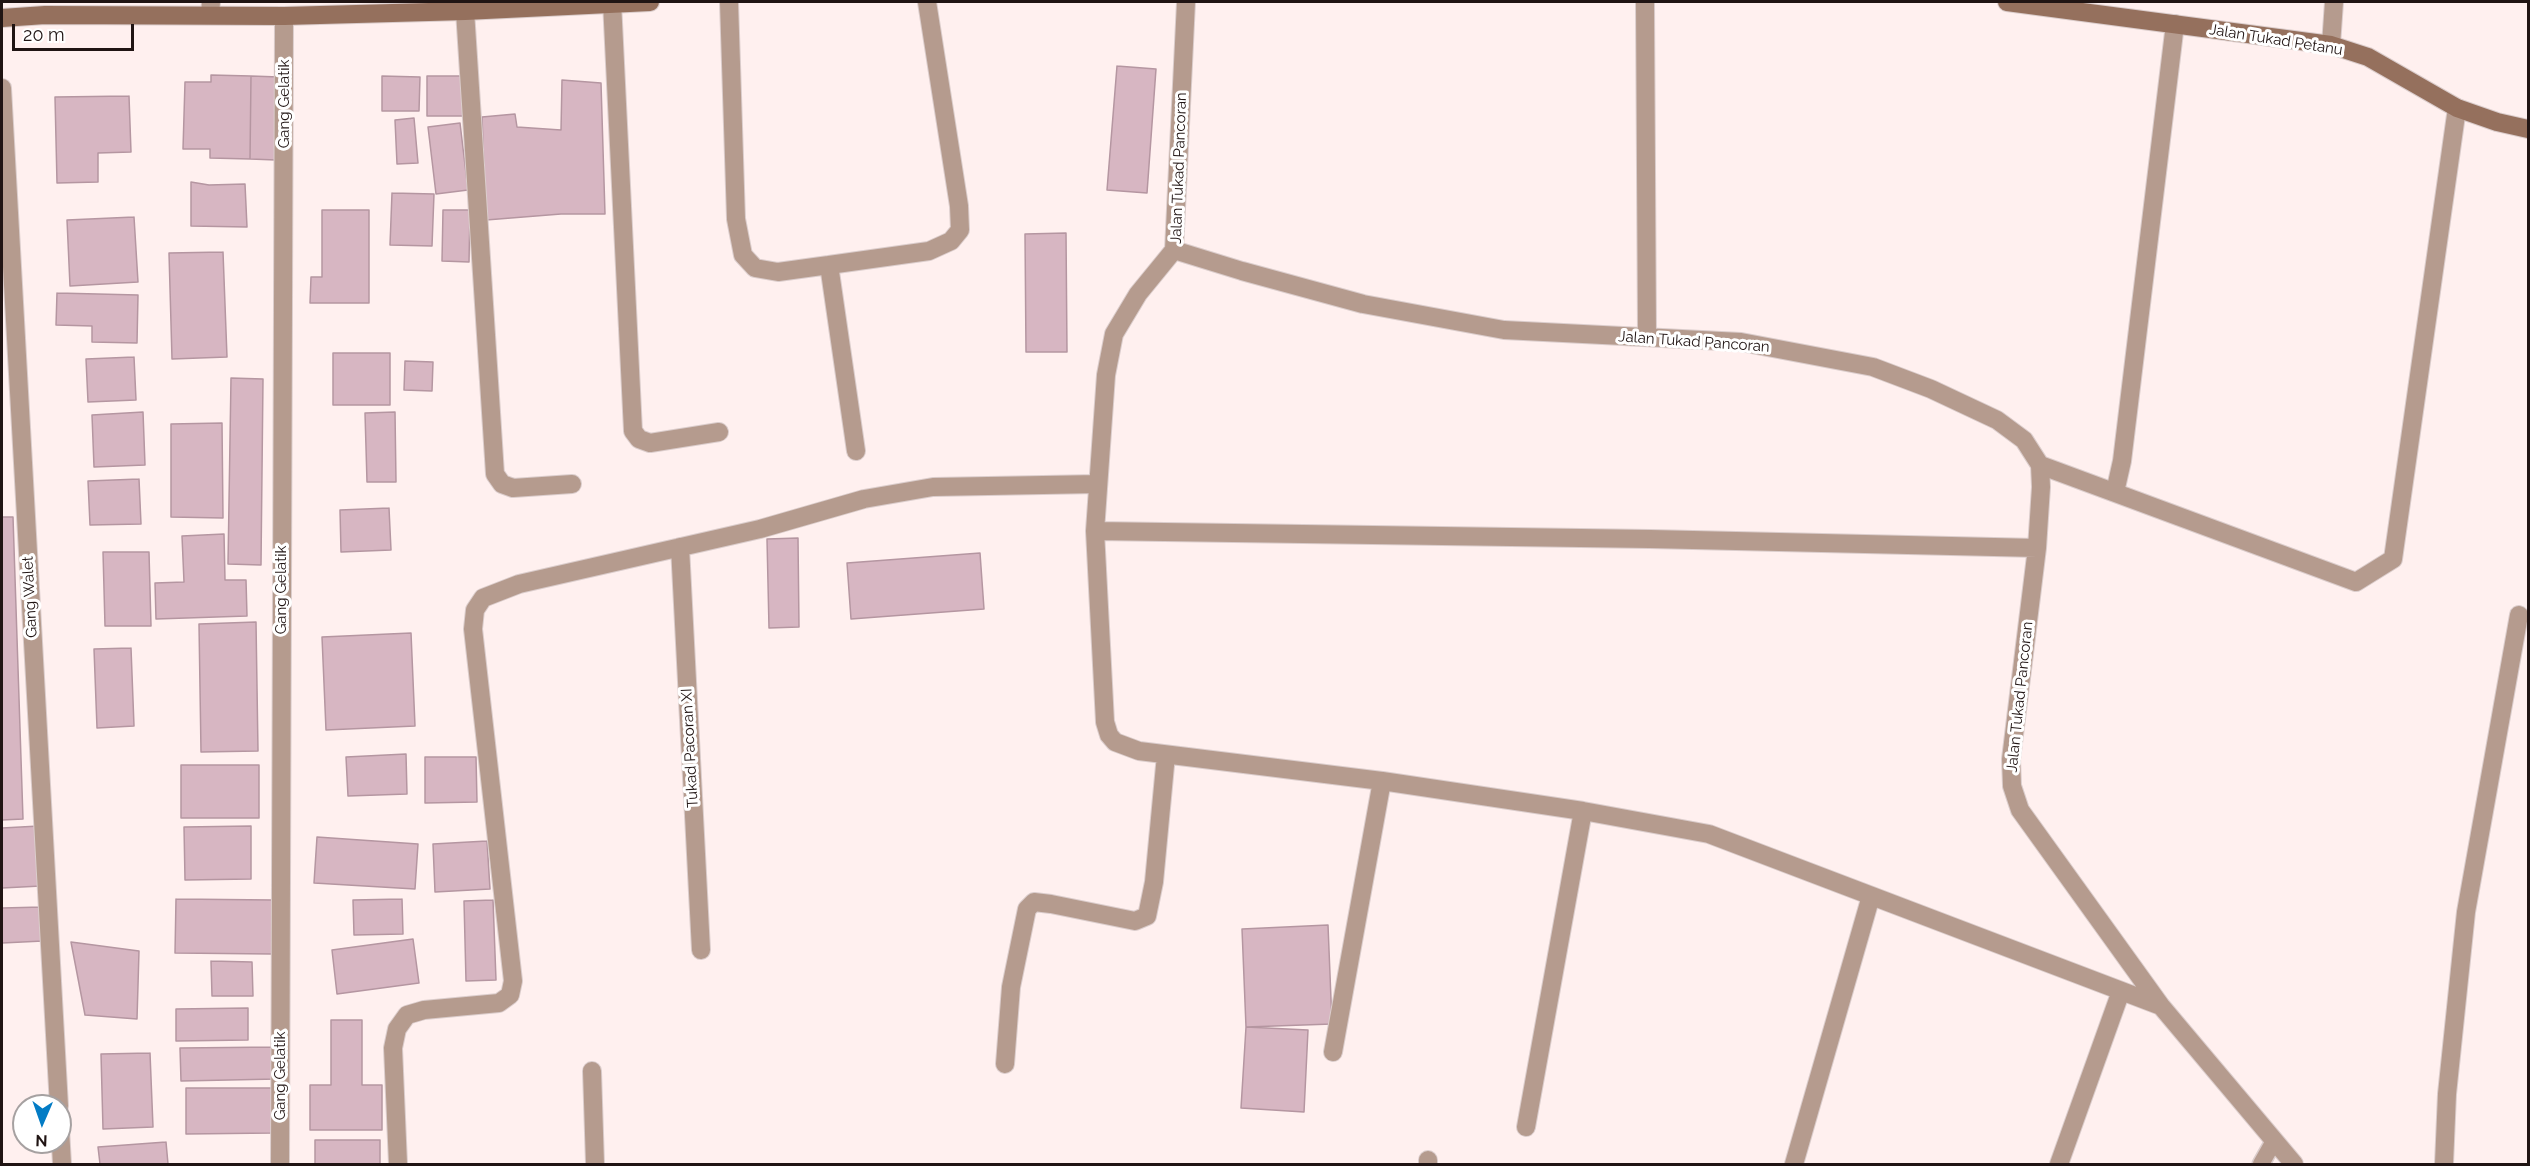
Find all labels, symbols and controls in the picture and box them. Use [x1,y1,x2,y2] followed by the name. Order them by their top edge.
[15,12,136,50] scale bar
[2208,21,2344,59] street label: Jalan Tukad Petanu
[23,24,65,45] text: 20 m
[275,60,293,148] street label: Gang Gelatik
[1167,92,1191,244] street label: Jalan Tukad Pancoran
[1618,328,1770,356] street label: Jalan Tukad Pancoran
[272,546,290,634] street label: Gang Gelatik
[19,556,41,638] street label: Gang Walet
[2003,621,2037,773] street label: Jalan Tukad Pancoran
[678,688,702,808] street label: Tukad Pacoran XI
[271,1032,289,1120] street label: Gang Gelatik
[12,1094,72,1154] north arrow
[35,1131,48,1150] text: N

